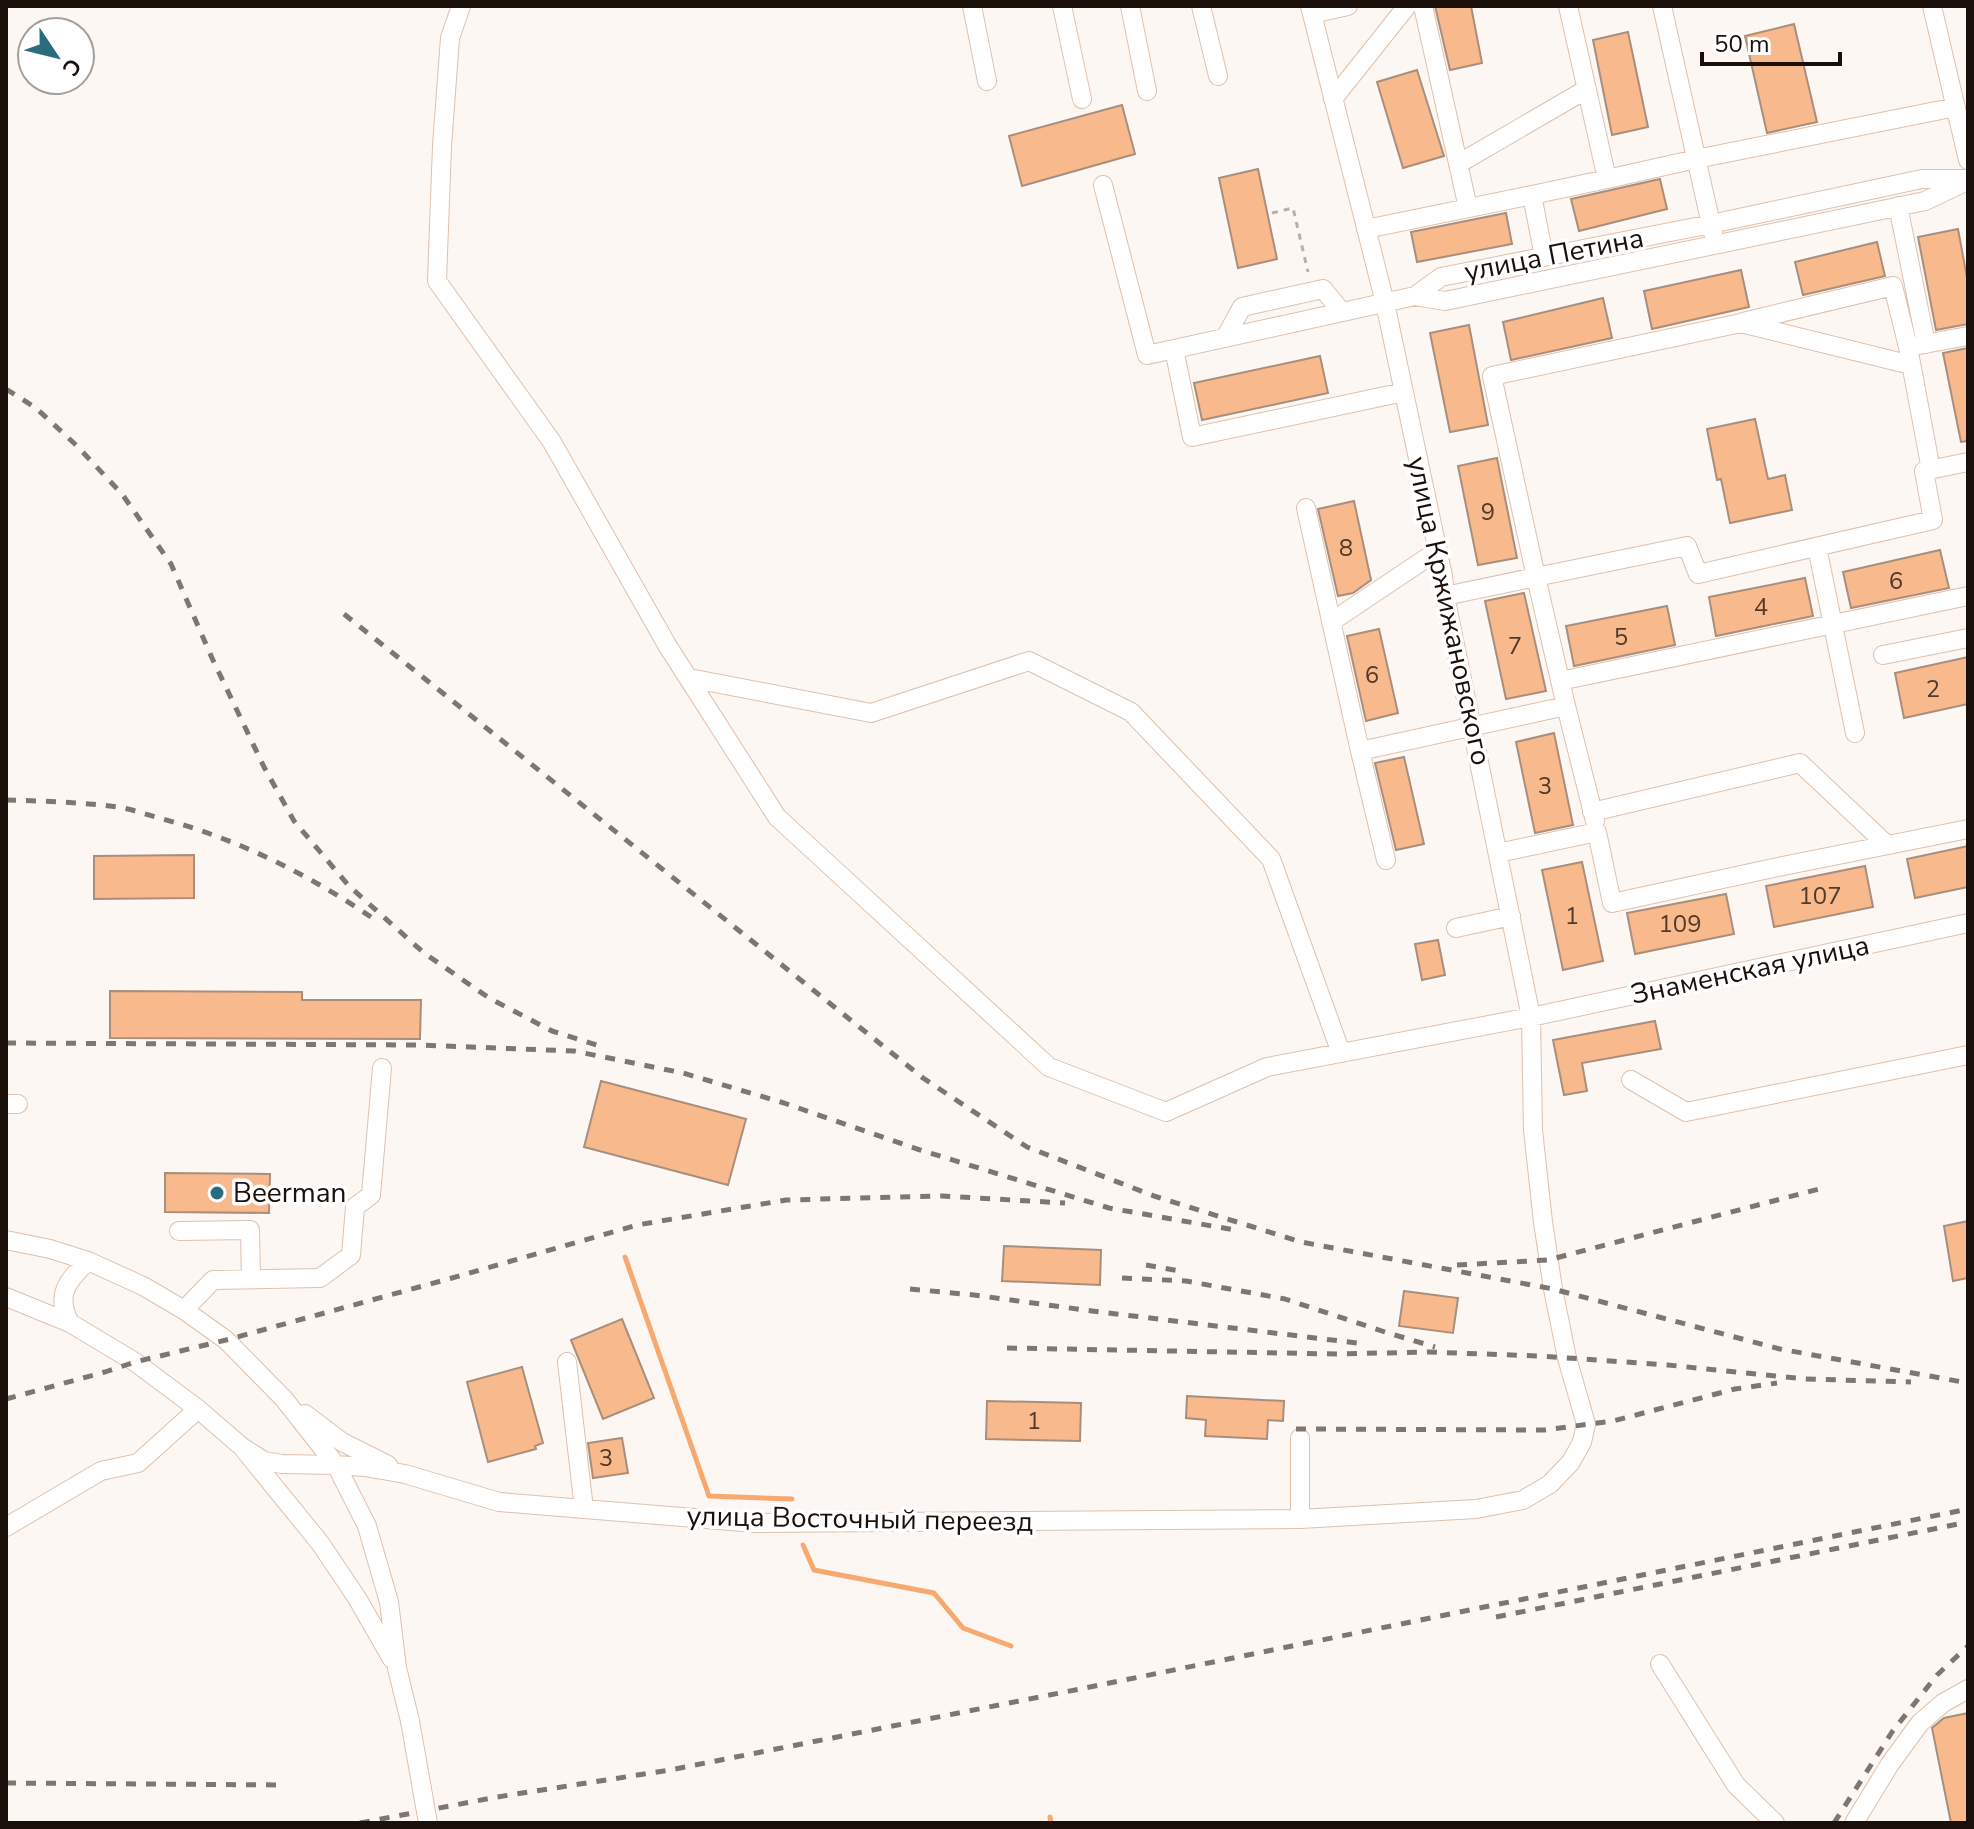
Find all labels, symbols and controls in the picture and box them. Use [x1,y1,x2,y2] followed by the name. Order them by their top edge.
[16,16,96,96] north arrow
[1702,16,1840,66] scale bar
[1714,28,1770,60] text: 50 m
[55,52,88,82] text: С
[1461,219,1647,291] street label: улица Петина
[1398,453,1500,769] street label: улица Кржижановского
[1481,496,1495,528] house number: 9
[1339,532,1353,564] house number: 8
[1889,565,1903,597] house number: 6
[1754,591,1768,623] house number: 4
[1614,621,1628,653] house number: 5
[1508,630,1522,662] house number: 7
[1365,659,1379,691] house number: 6
[1926,673,1940,705] house number: 2
[1538,770,1552,802] house number: 3
[1798,880,1842,912] house number: 107
[1565,900,1579,932] house number: 1
[1658,908,1702,940] house number: 109
[1627,926,1873,1014] street label: Знаменская улица
[233,1174,346,1212] place label: Beerman
[208,1184,226,1202] marker: Beerman
[1027,1405,1041,1437] house number: 1
[599,1442,613,1474] house number: 3
[686,1497,1034,1541] street label: улица Восточный переезд

